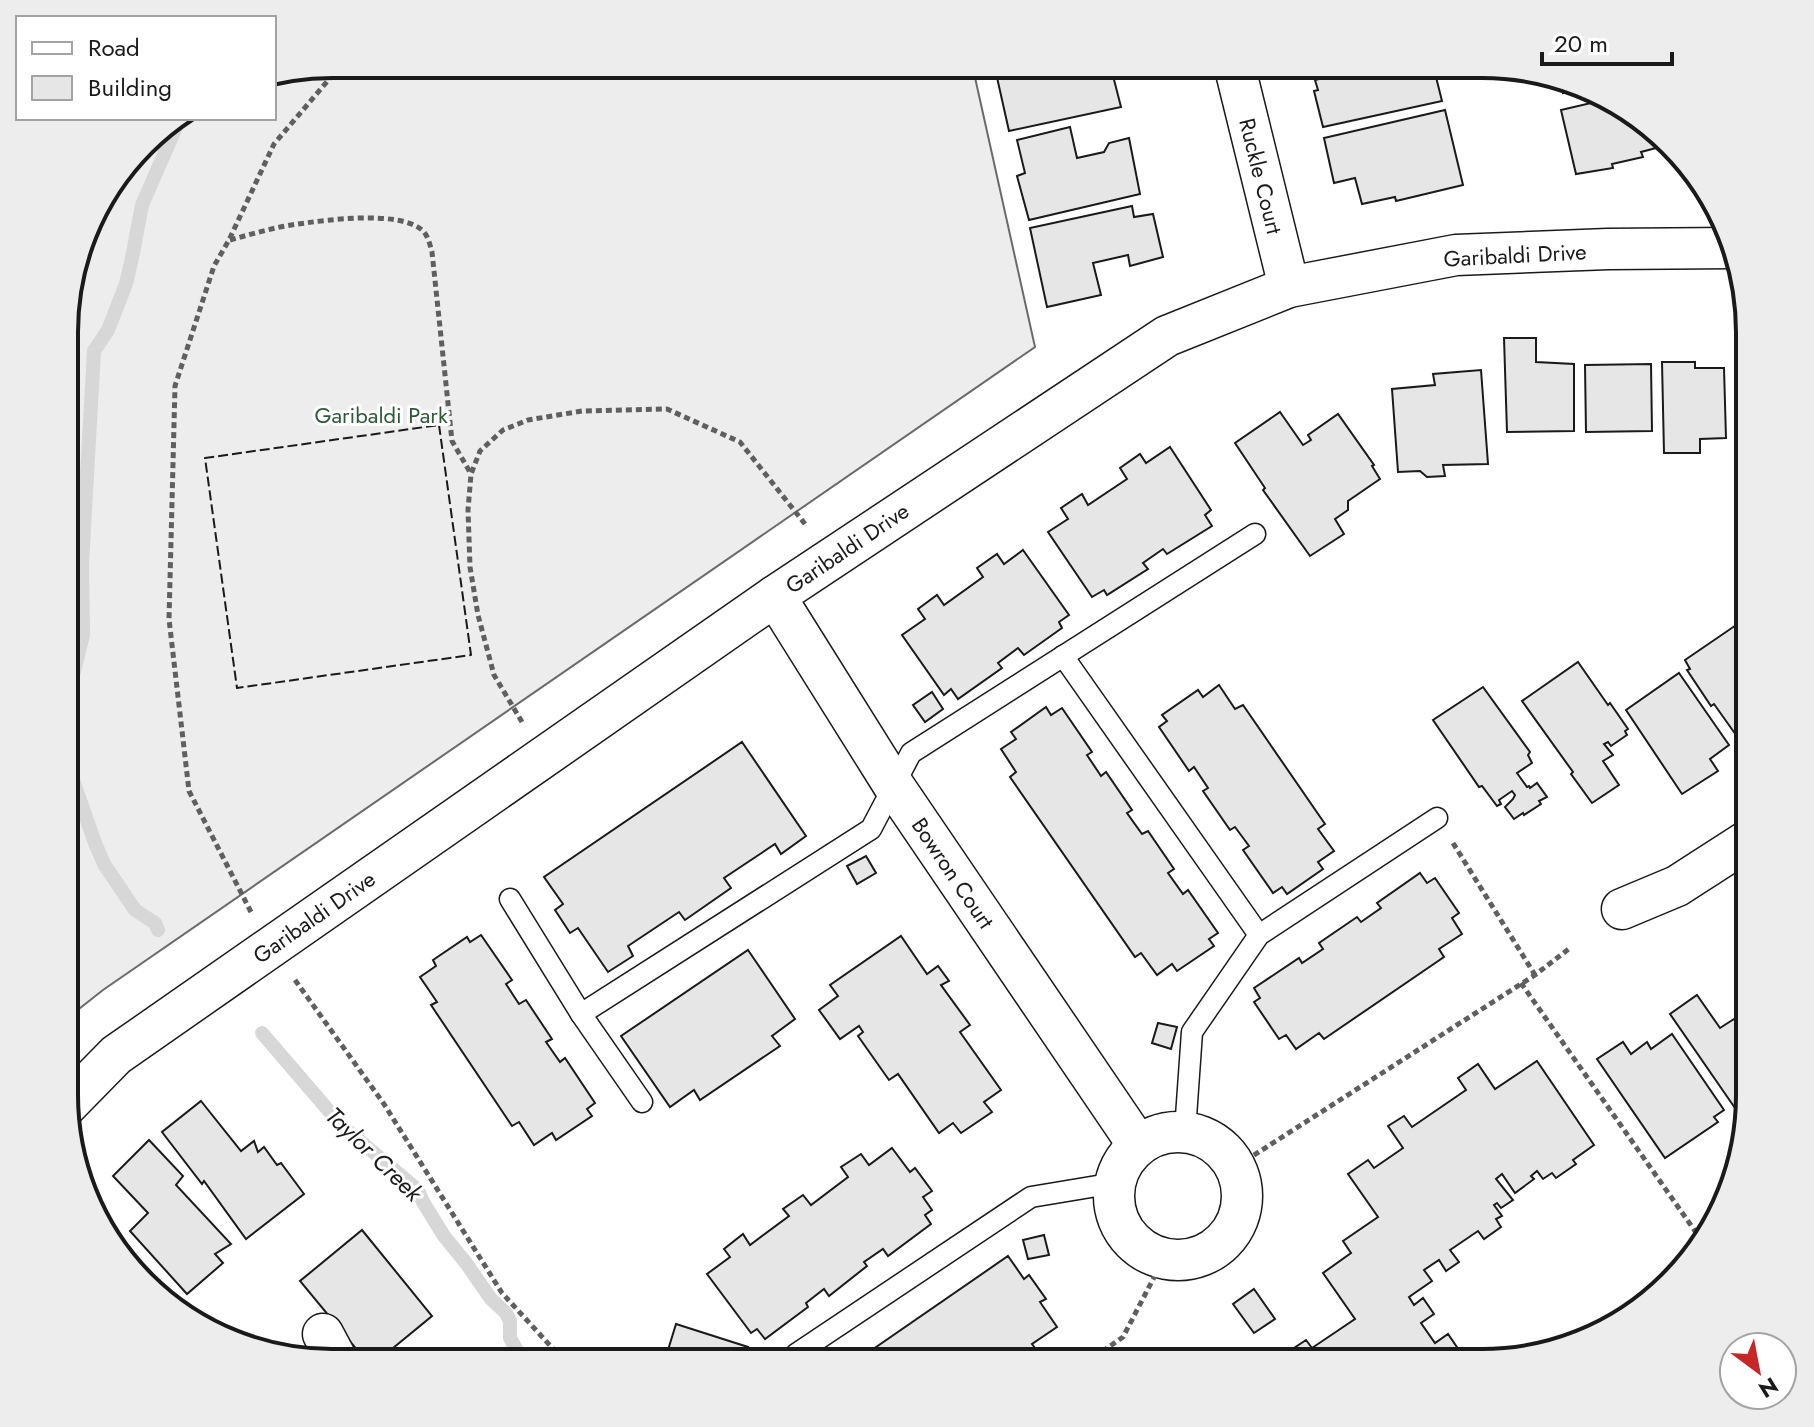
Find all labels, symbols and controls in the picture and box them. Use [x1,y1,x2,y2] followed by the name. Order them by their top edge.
[16,16,276,120] legend
[1542,16,1672,66] scale bar
[1554,26,1608,61] text: 20 m
[88,30,140,65] text: Road
[88,70,172,105] text: Building
[1231,115,1291,238] street label: Ruckle Court
[1443,235,1587,275] street label: Garibaldi Drive
[314,399,448,431] park label: Garibaldi Park
[779,495,915,601] street label: Garibaldi Drive
[904,811,1002,935] street label: Bowron Court
[246,863,382,971] street label: Garibaldi Drive
[318,1099,432,1211] water label: Taylor Creek
[1718,1331,1798,1411] north arrow
[1753,1370,1784,1406] text: N

